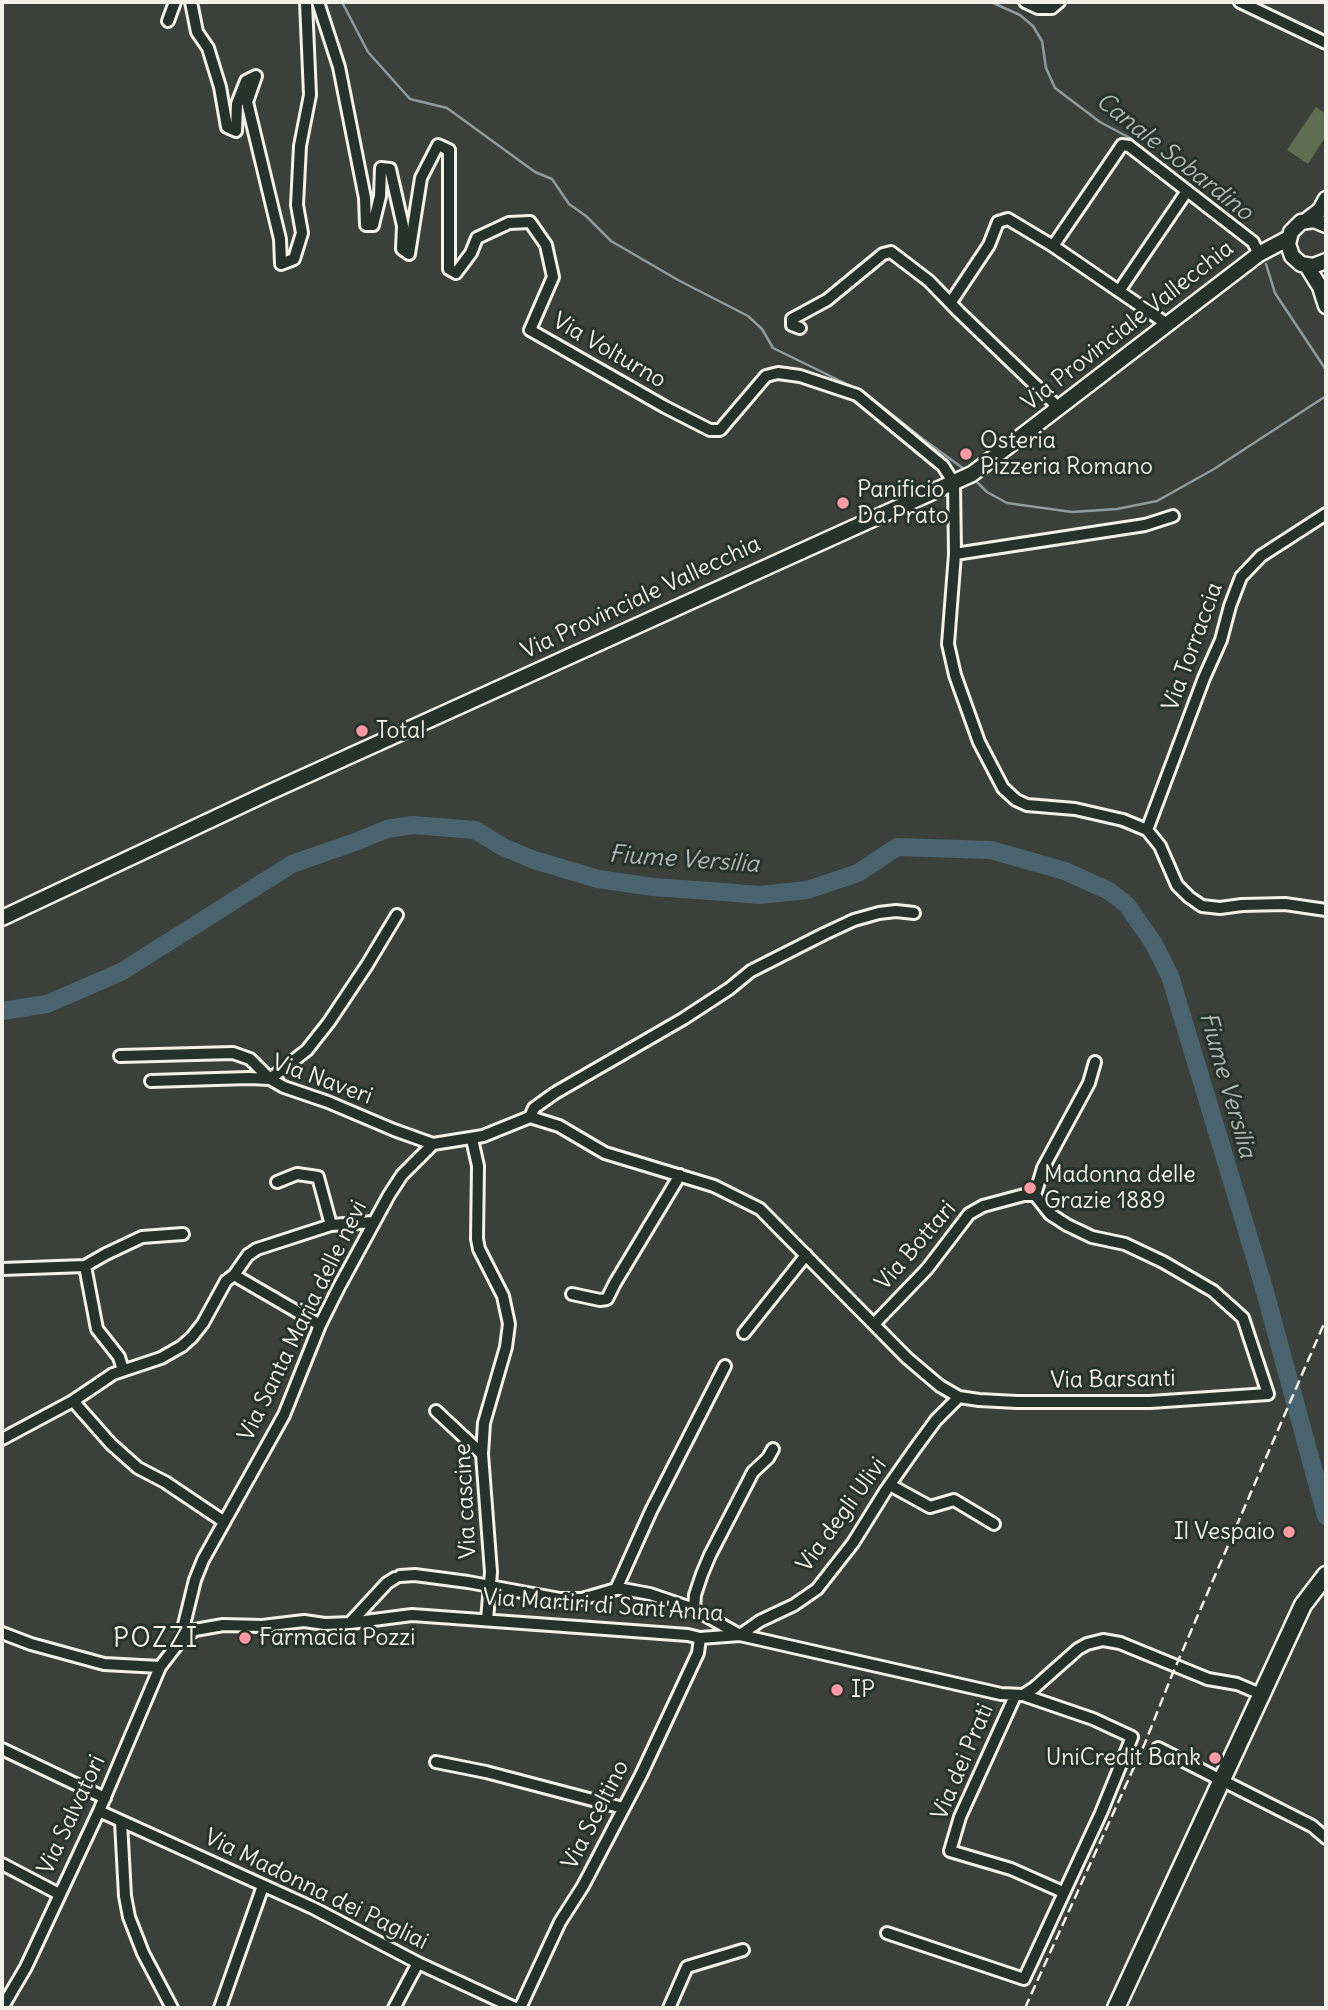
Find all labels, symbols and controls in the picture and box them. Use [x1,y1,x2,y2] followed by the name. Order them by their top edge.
[1090,87,1258,227] water label: Canale Sobardino
[1017,235,1239,417] street label: Via Provinciale Vallecchia
[547,307,671,395] street label: Via Volturno
[980,427,1153,481] place label: Osteria Pizzeria Romano
[958,446,974,462] marker: Osteria Pizzeria Romano
[857,476,949,530] place label: Panificio Da Prato
[835,495,851,511] marker: Panificio Da Prato
[517,530,765,666] street label: Via Provinciale Vallecchia
[1157,579,1229,715] street label: Via Torraccia
[376,717,425,745] place label: Total
[354,723,370,739] marker: Total
[608,840,760,880] water label: Fiume Versilia
[1192,1009,1262,1161] water label: Fiume Versilia
[268,1049,376,1111] street label: Via Naveri
[1044,1161,1196,1215] place label: Madonna delle Grazie 1889
[1022,1180,1038,1196] marker: Madonna delle Grazie 1889
[233,1196,373,1446] street label: Via Santa Maria delle nevi
[870,1196,962,1296] street label: Via Bottari
[1050,1365,1176,1395] street label: Via Barsanti
[449,1442,483,1560] street label: Via cascine
[791,1452,893,1578] street label: Via degli Ulivi
[1174,1518,1275,1546] place label: Il Vespaio
[1281,1524,1297,1540] marker: Il Vespaio
[482,1584,724,1628] street label: Via Martiri di Sant'Anna
[114,1624,198,1656] district label: POZZI
[259,1624,415,1652] place label: Farmacia Pozzi
[237,1630,253,1646] marker: Farmacia Pozzi
[851,1676,875,1704] place label: IP
[829,1682,845,1698] marker: IP
[926,1700,1000,1824] street label: Via dei Prati
[1046,1744,1201,1772] place label: UniCredit Bank
[1207,1750,1223,1766] marker: UniCredit Bank
[32,1751,112,1879] street label: Via Salvatori
[557,1756,635,1874] street label: Via Sceltino
[200,1824,432,1956] street label: Via Madonna dei Pagliai

